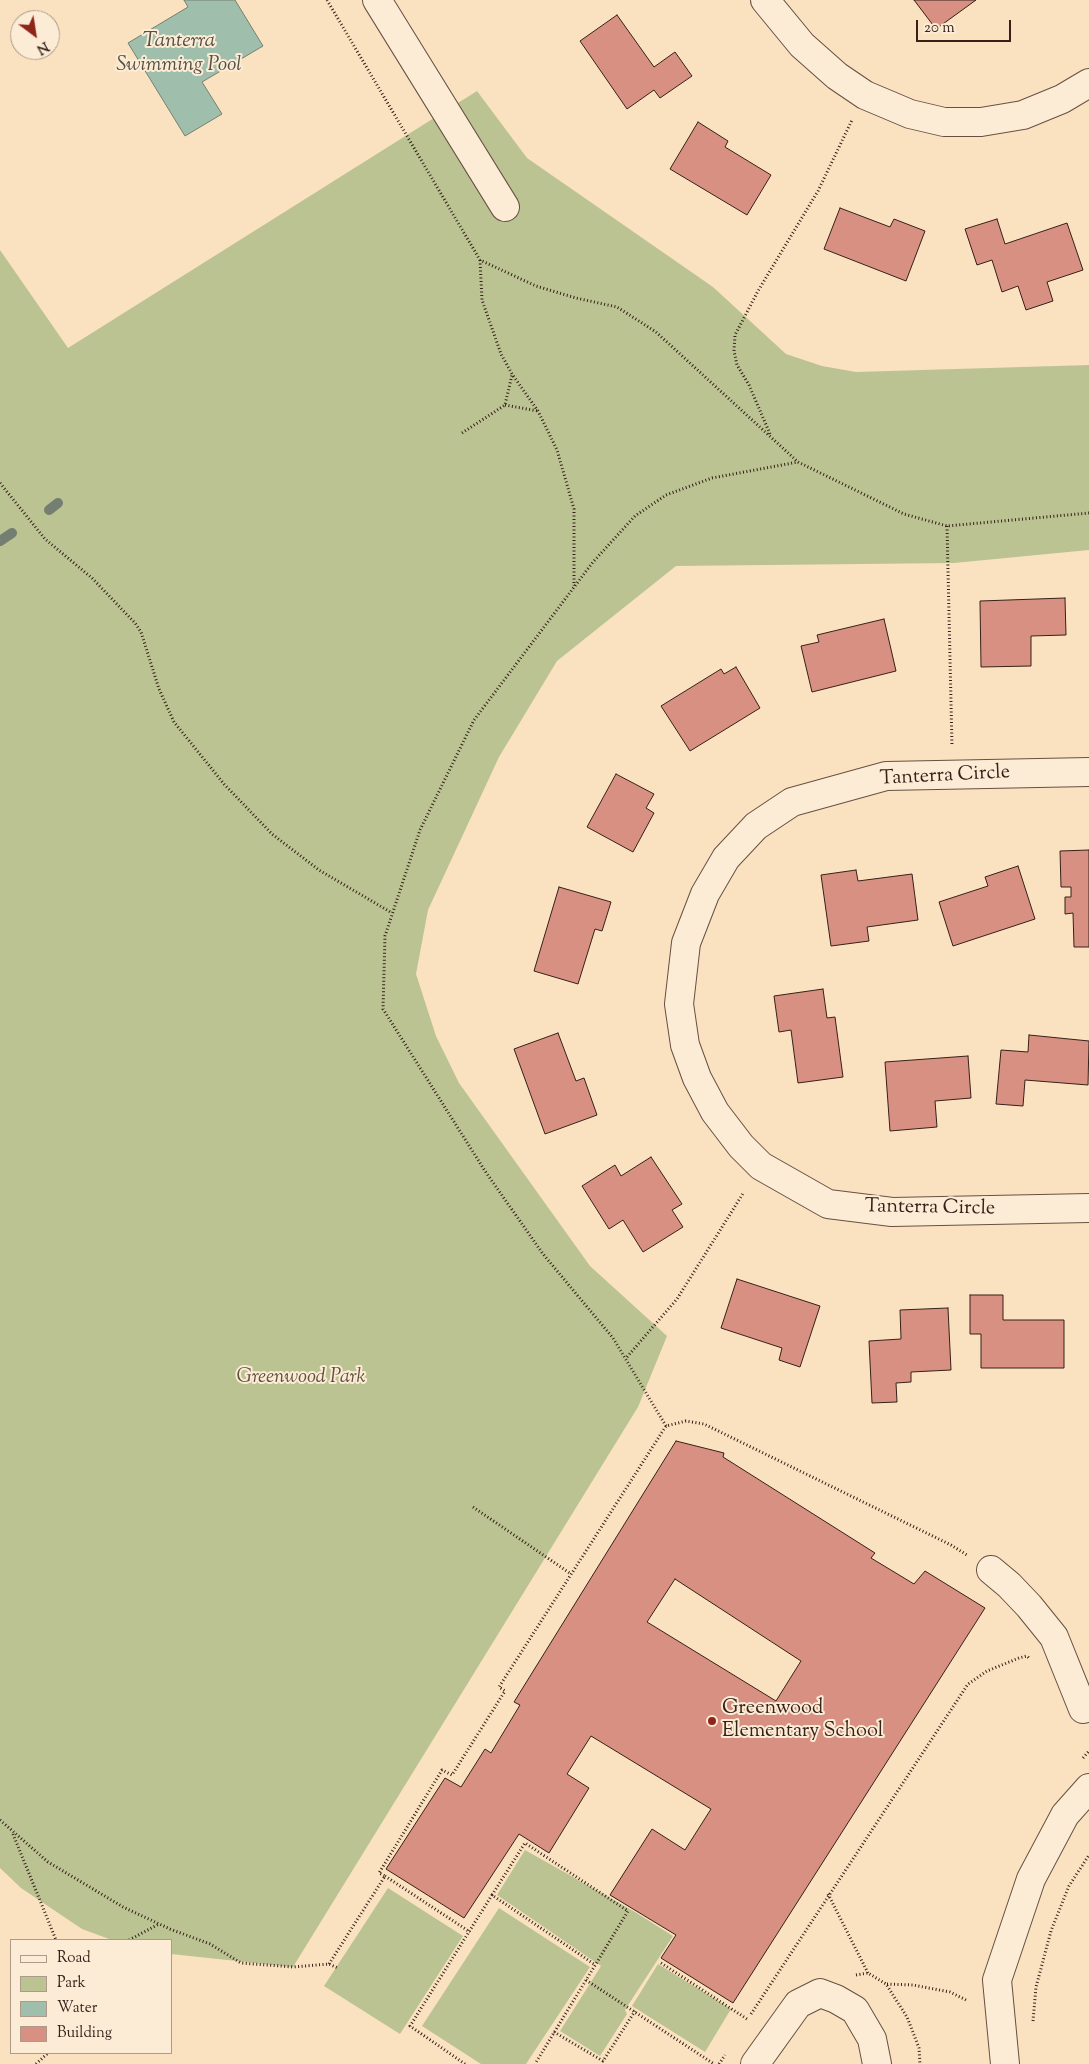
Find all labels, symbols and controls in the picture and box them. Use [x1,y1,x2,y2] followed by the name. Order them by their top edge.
[10,10,60,60] north arrow
[919,10,1014,42] scale bar
[924,18,955,39] text: 20 m
[116,29,242,79] water label: Tanterra Swimming Pool
[32,36,52,58] text: N
[879,762,1011,792] street label: Tanterra Circle
[865,1196,995,1222] street label: Tanterra Circle
[236,1367,366,1391] park label: Greenwood Park
[722,1698,883,1745] place label: Greenwood Elementary School
[706,1715,718,1727] marker: Greenwood Elementary School
[10,1939,172,2054] legend
[57,1948,91,1969] text: Road
[57,1973,86,1994] text: Park
[57,1998,97,2019] text: Water
[57,2023,112,2044] text: Building

